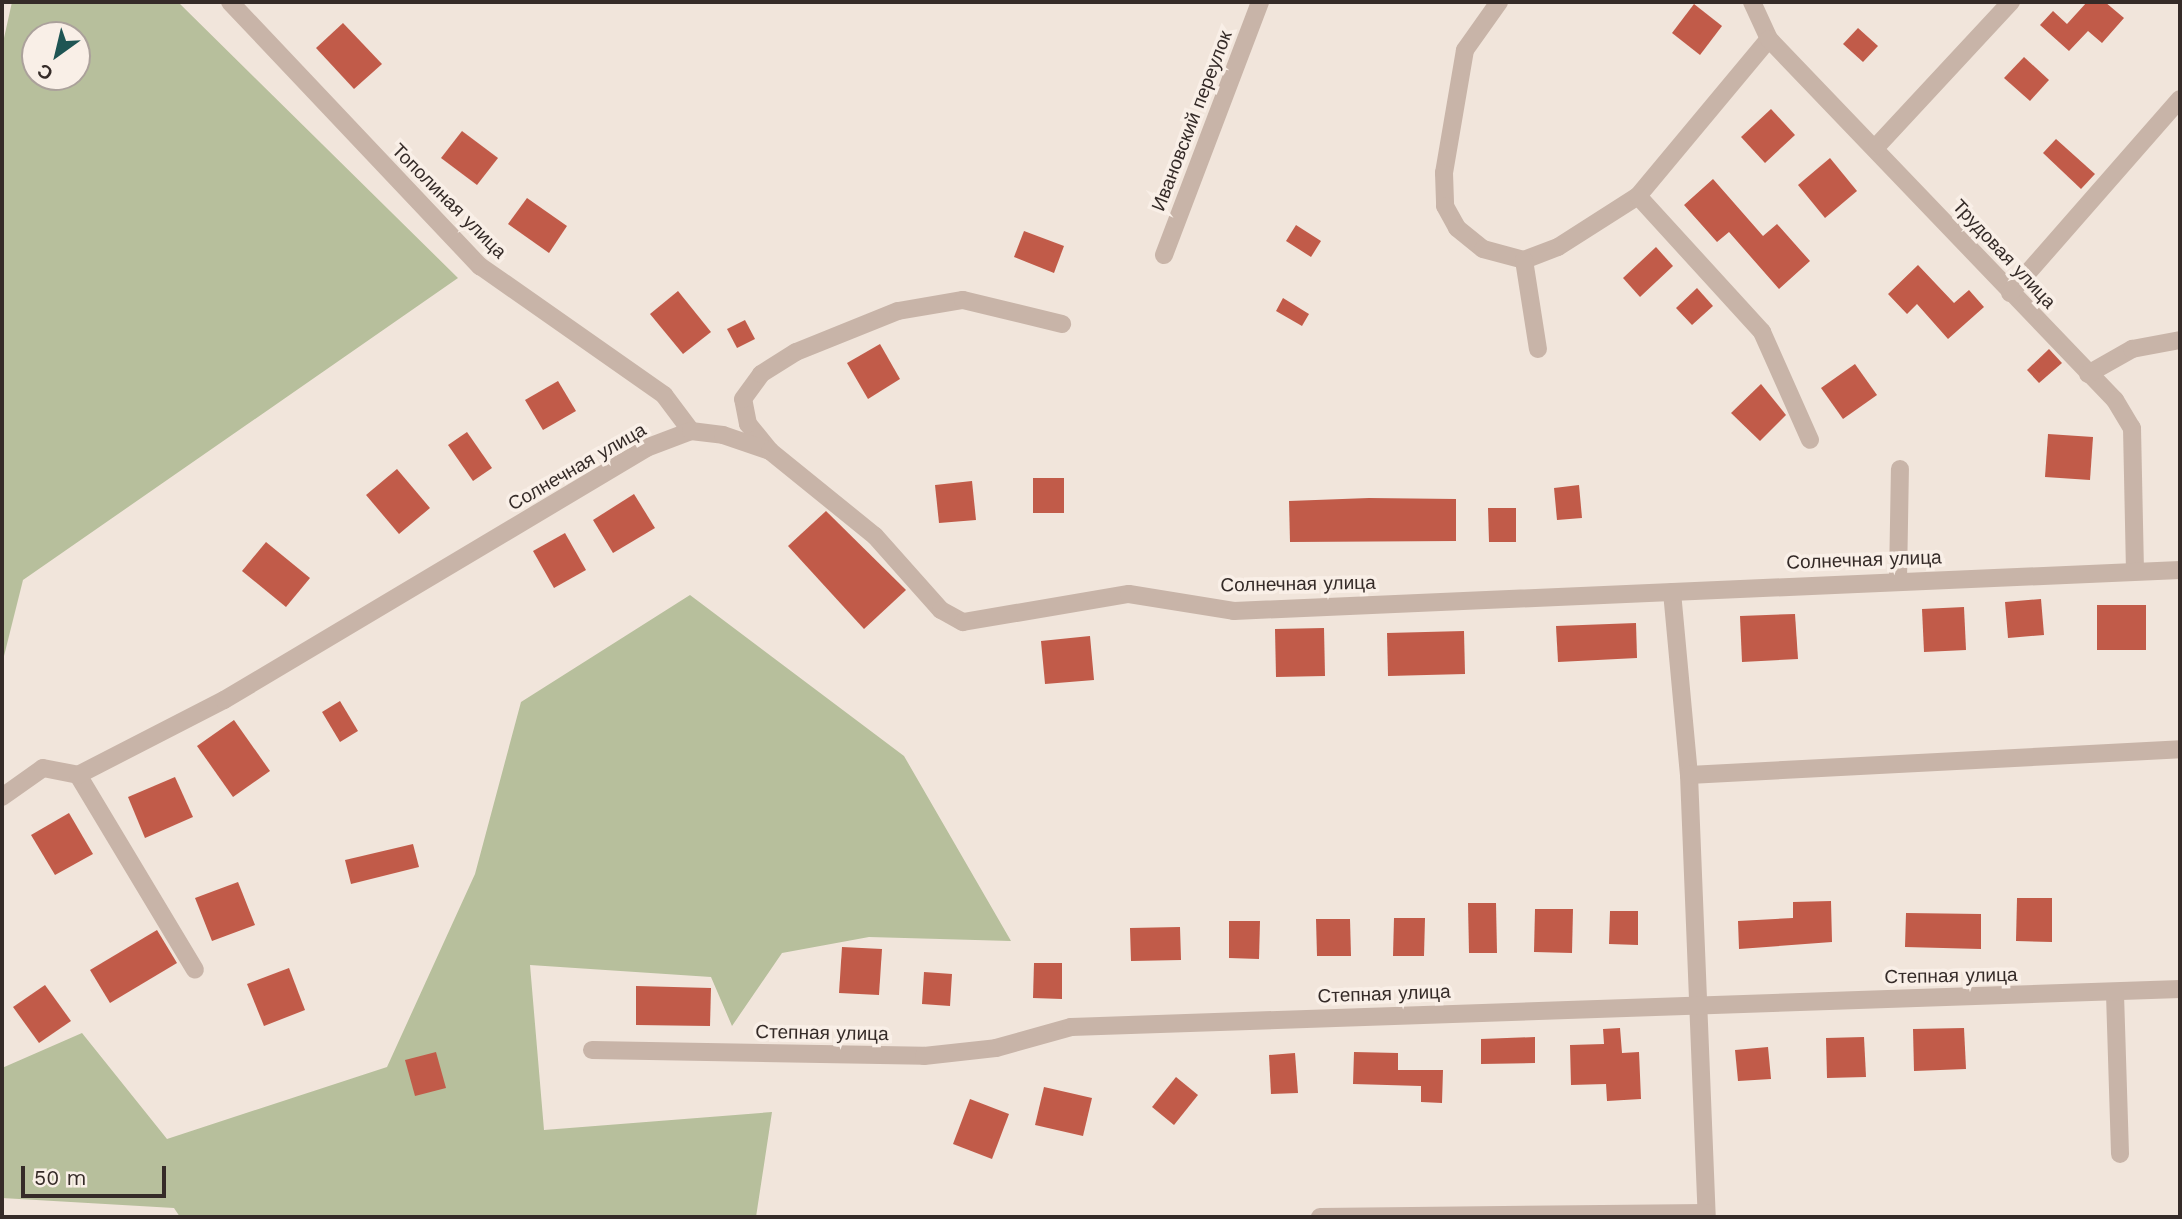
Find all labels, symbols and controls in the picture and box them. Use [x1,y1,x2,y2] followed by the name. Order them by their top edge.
[21,21,91,91] north arrow
[1147,27,1237,215] street label: Ивановский переулок
[33,59,57,86] text: С
[387,139,511,263] street label: Тополиная улица
[1948,195,2060,313] street label: Трудовая улица
[504,418,650,516] street label: Солнечная улица
[1786,546,1942,574] street label: Солнечная улица
[1220,571,1376,597] street label: Солнечная улица
[1884,963,2018,989] street label: Степная улица
[1317,980,1451,1008] street label: Степная улица
[755,1020,889,1046] street label: Степная улица
[24,1152,170,1196] scale bar
[34,1165,86,1190] text: 50 m

